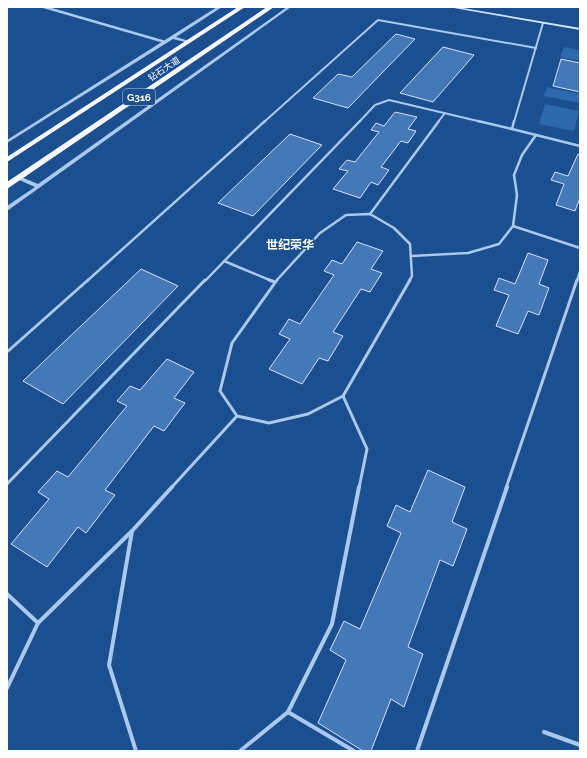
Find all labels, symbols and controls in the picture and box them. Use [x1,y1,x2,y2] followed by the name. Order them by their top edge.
[146,55,182,83] street label: 钻石大道
[123,89,155,105] road number: G316
[266,238,314,252] district label: 世纪荣华

